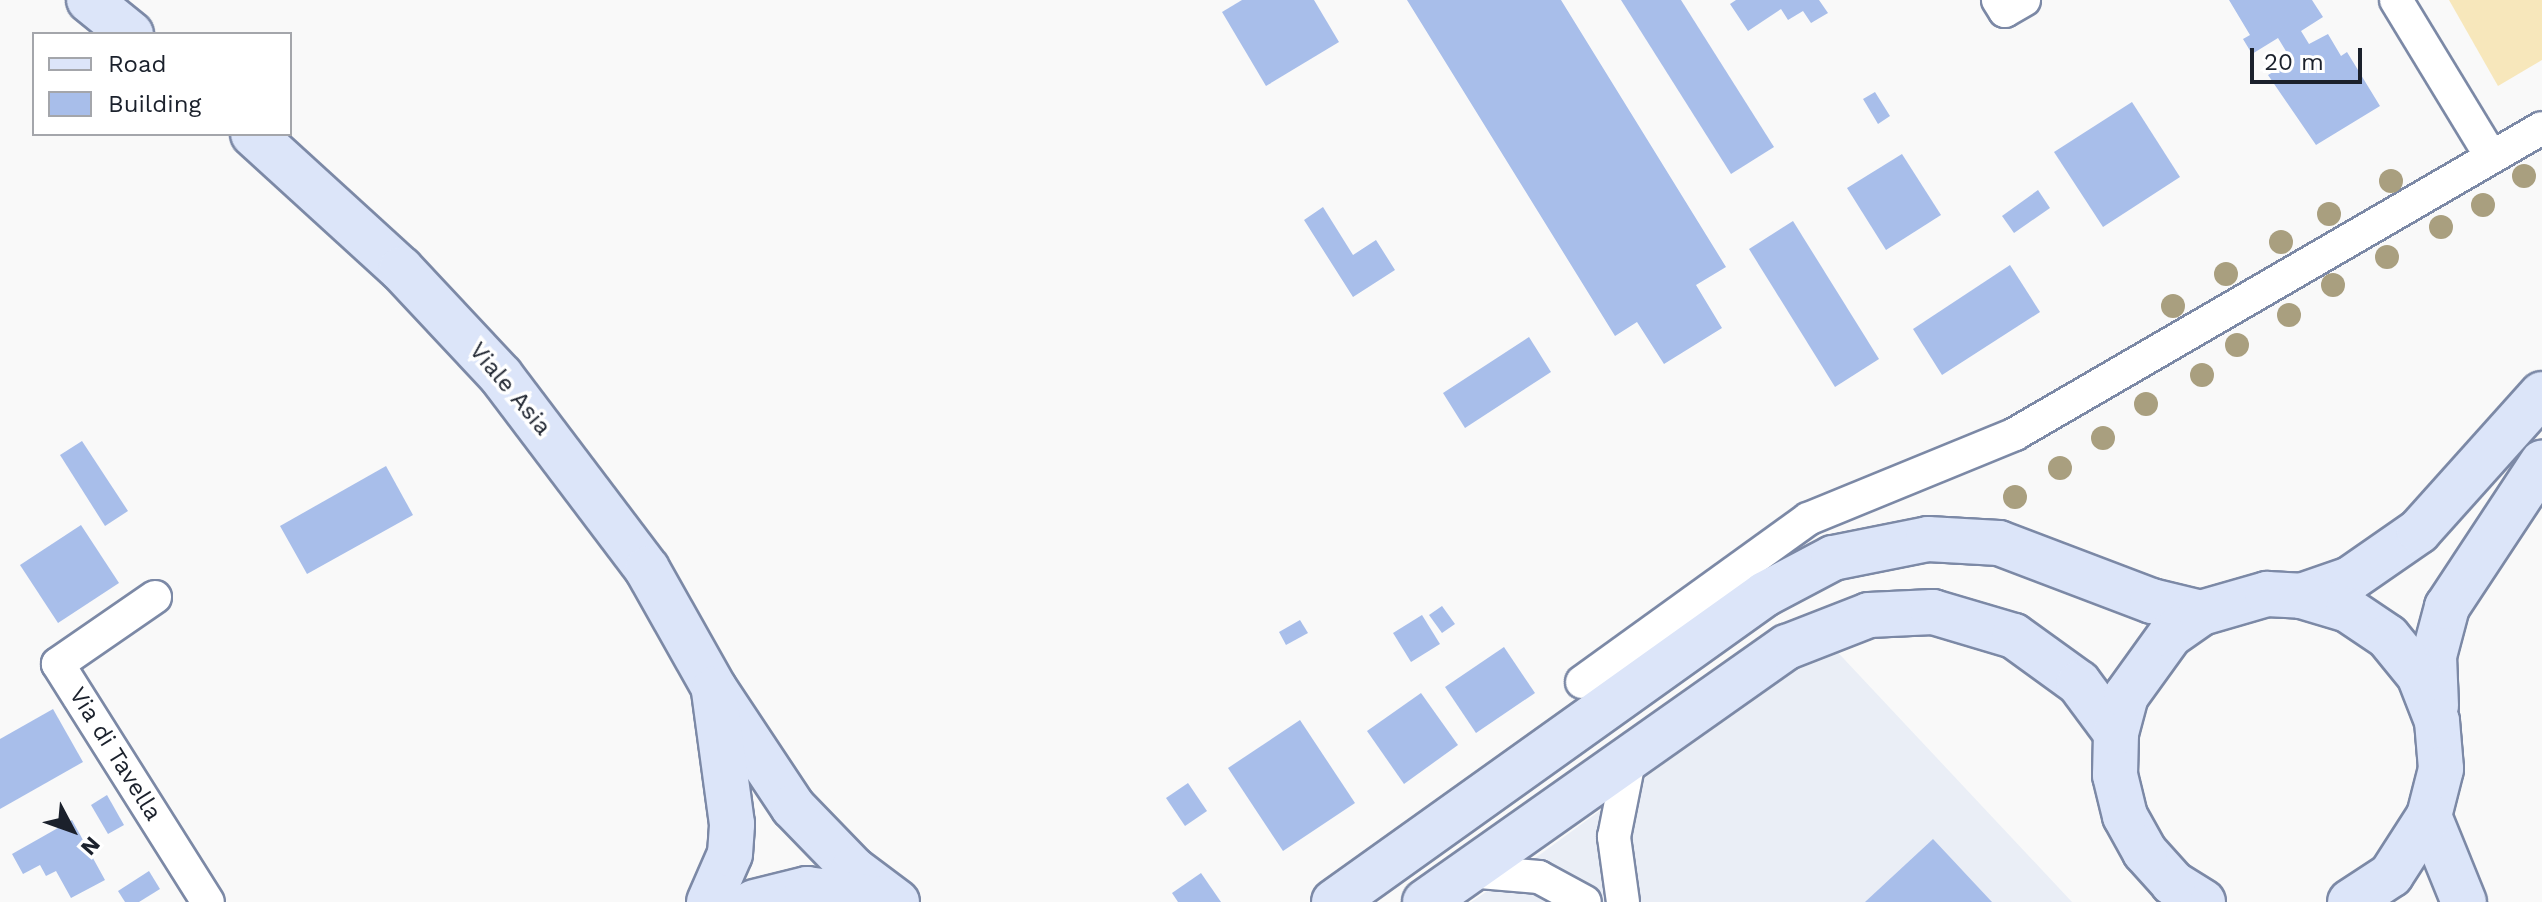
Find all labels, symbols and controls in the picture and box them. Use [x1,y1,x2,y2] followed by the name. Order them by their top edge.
[32,32,292,136] legend
[2254,32,2366,82] scale bar
[2264,48,2324,76] text: 20 m
[108,50,167,78] text: Road
[108,90,201,118] text: Building
[463,336,557,442] street label: Viale Asia
[62,681,168,827] street label: Via di Tavella
[32,790,112,870] north arrow
[76,832,105,860] text: N

